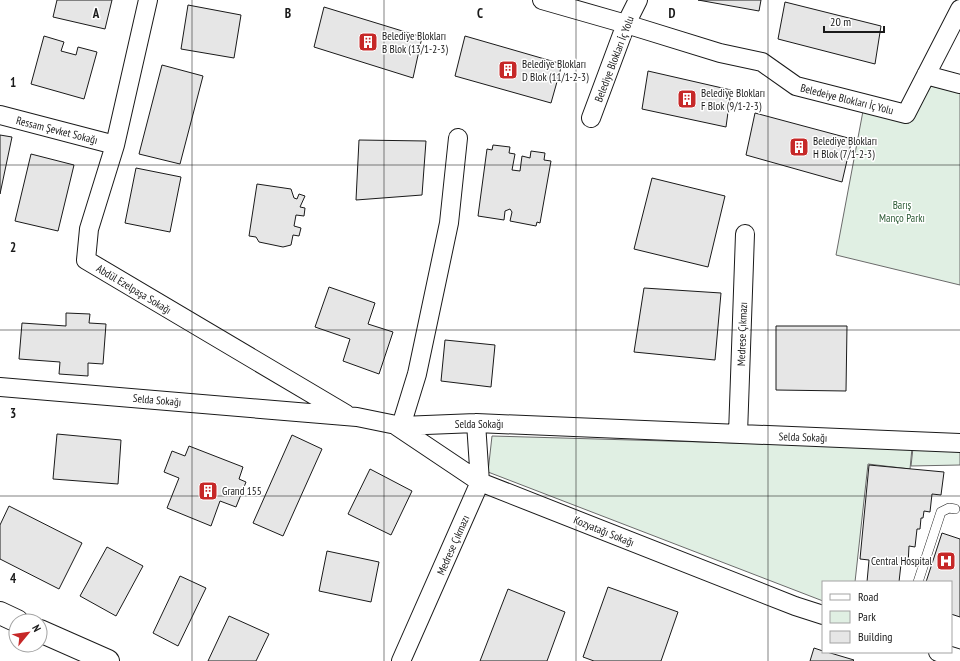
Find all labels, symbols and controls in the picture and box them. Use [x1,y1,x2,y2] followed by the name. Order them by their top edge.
[92,5,100,22] text: A
[285,5,291,22] text: B
[477,5,483,22] text: C
[669,5,676,22] text: D
[824,8,884,34] scale bar
[591,14,637,104] street label: Belediye Blokları İç Yolu
[830,14,851,29] text: 20 m
[382,29,448,56] place label: Belediye Blokları B Blok (13/1-2-3)
[357,31,379,53] building icon: Belediye Blokları B Blok (13/1-2-3)
[522,57,589,84] place label: Belediye Blokları D Blok (11/1-2-3)
[497,59,519,81] building icon: Belediye Blokları D Blok (11/1-2-3)
[10,74,16,91] text: 1
[799,81,895,117] street label: Beledeiye Blokları İç Yolu
[701,86,765,113] place label: Belediye Blokları F Blok (9/1-2-3)
[676,88,698,110] building icon: Belediye Blokları F Blok (9/1-2-3)
[15,113,99,147] street label: Ressam Şevket Sokağı
[813,134,877,161] place label: Belediye Blokları H Blok (7/1-2-3)
[788,136,810,158] building icon: Belediye Blokları H Blok (7/1-2-3)
[879,198,925,225] park label: Barış Manço Parkı
[10,239,16,256] text: 2
[94,261,174,317] street label: Abdül Ezelpaşa Sokağı
[734,302,750,366] street label: Medrese Çıkmazı
[132,391,182,409] street label: Selda Sokağı
[10,405,16,422] text: 3
[455,417,503,431] street label: Selda Sokağı
[778,429,828,445] street label: Selda Sokağı
[197,480,219,502] building icon: Grand 155
[222,484,262,498] place label: Grand 155
[572,512,636,550] street label: Kozyatağı Sokağı
[434,513,472,577] street label: Medrese Çıkmazı
[935,550,957,572] hospital icon: Central Hospital
[871,554,932,568] place label: Central Hospital
[10,570,17,587] text: 4
[822,581,952,653] legend
[858,589,878,604] text: Road
[858,609,876,624] text: Park
[8,613,48,653] north arrow
[29,622,44,634] text: N
[858,629,893,644] text: Building

